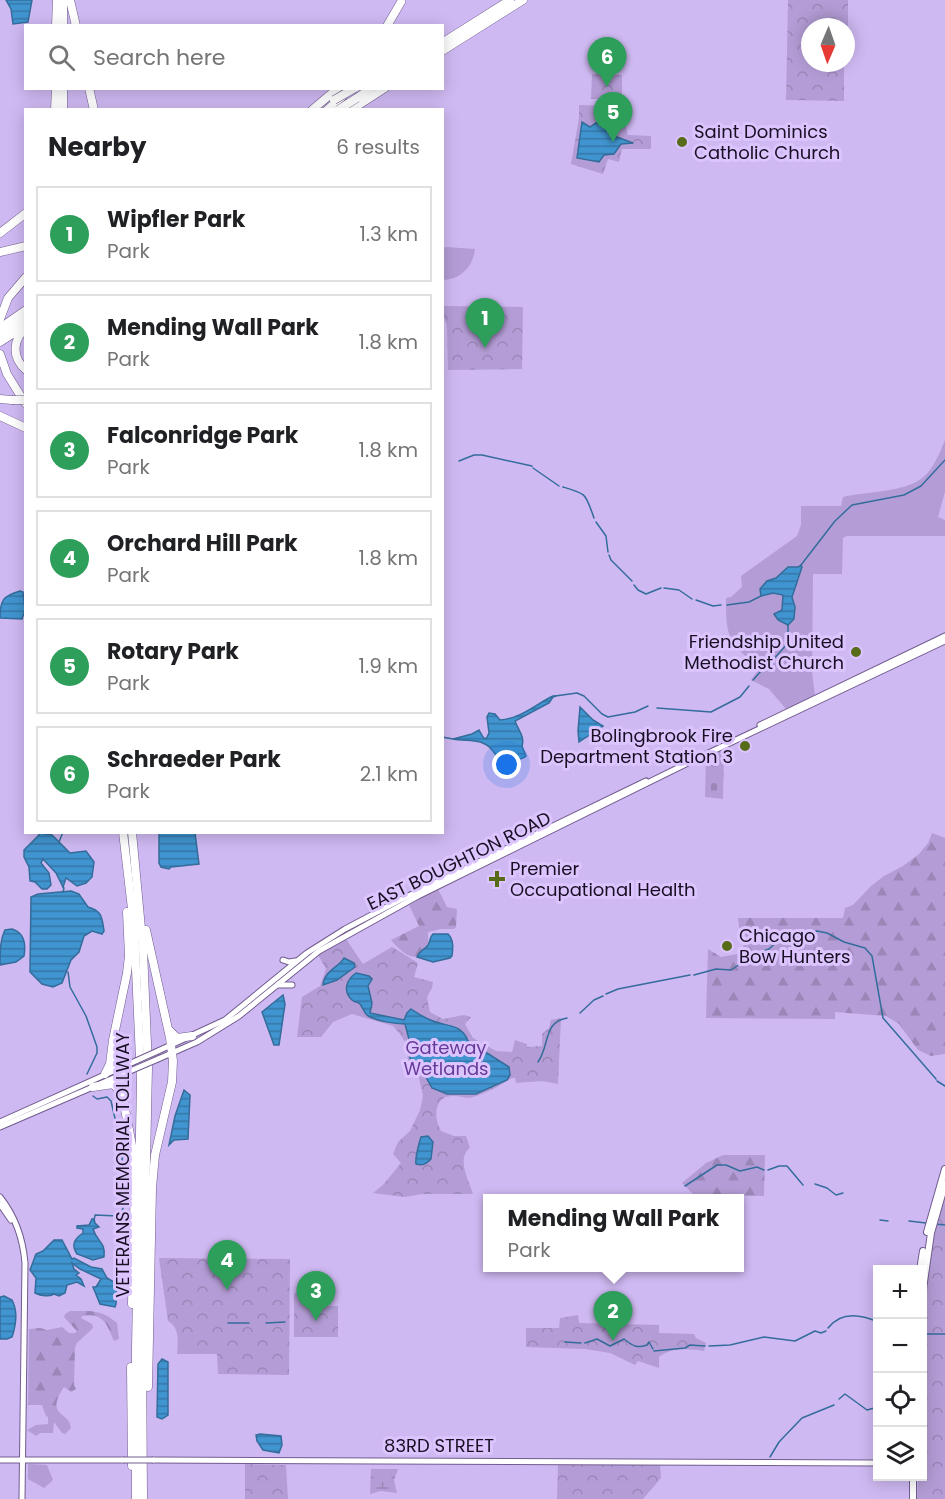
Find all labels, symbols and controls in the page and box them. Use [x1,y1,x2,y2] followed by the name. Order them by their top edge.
[801,18,855,72] north arrow
[24,24,444,90] search box
[588,38,626,87] pin: 6
[45,41,78,74] icon: search
[93,42,226,73] text: Search here
[594,92,632,142] pin: 5
[694,119,840,165] place label: Saint Dominics Catholic Church
[48,129,146,165] text: Nearby
[336,133,420,161] text: 6 results
[675,135,689,149] marker: Saint Dominics Catholic Church
[107,204,245,235] text: Wipfler Park
[66,220,73,248] text: 1
[359,220,418,248] text: 1.3 km
[107,237,150,265] text: Park
[466,298,504,348] pin: 1
[107,312,319,343] text: Mending Wall Park
[64,328,75,356] text: 2
[359,328,418,356] text: 1.8 km
[107,345,150,373] text: Park
[107,420,298,451] text: Falconridge Park
[63,436,76,464] text: 3
[359,436,418,464] text: 1.8 km
[107,453,150,481] text: Park
[107,528,298,559] text: Orchard Hill Park
[63,544,76,572] text: 4
[359,544,418,572] text: 1.8 km
[107,561,150,589] text: Park
[684,629,844,675] place label: Friendship United Methodist Church
[107,636,239,667] text: Rotary Park
[849,645,863,659] marker: Friendship United Methodist Church
[63,652,76,680] text: 5
[359,652,418,680] text: 1.9 km
[107,669,150,697] text: Park
[540,723,733,769] place label: Bolingbrook Fire Department Station 3
[738,739,752,753] marker: Bolingbrook Fire Department Station 3
[107,744,281,775] text: Schraeder Park
[492,750,521,779] your location
[63,760,76,788] text: 6
[360,760,418,788] text: 2.1 km
[107,777,150,805] text: Park
[363,805,555,916] street label: EAST BOUGHTON ROAD
[510,856,696,902] place label: Premier Occupational Health
[488,870,506,888] marker: Premier Occupational Health
[739,923,850,969] place label: Chicago Bow Hunters
[720,939,734,953] marker: Chicago Bow Hunters
[110,1032,135,1298] street label: VETERANS MEMORIAL TOLLWAY
[404,1035,488,1081] park label: Gateway Wetlands
[483,1194,744,1272] popup
[508,1203,719,1234] text: Mending Wall Park
[508,1236,550,1264] text: Park
[208,1240,246,1290] pin: 4
[873,1265,927,1481] map controls
[873,1265,927,1319] button: +
[296,1272,336,1321] pin: 3
[594,1292,632,1341] pin: 2
[873,1319,927,1373] button: −
[873,1373,927,1427] button: locate
[873,1427,927,1481] button: layers
[384,1433,494,1458] street label: 83RD STREET

